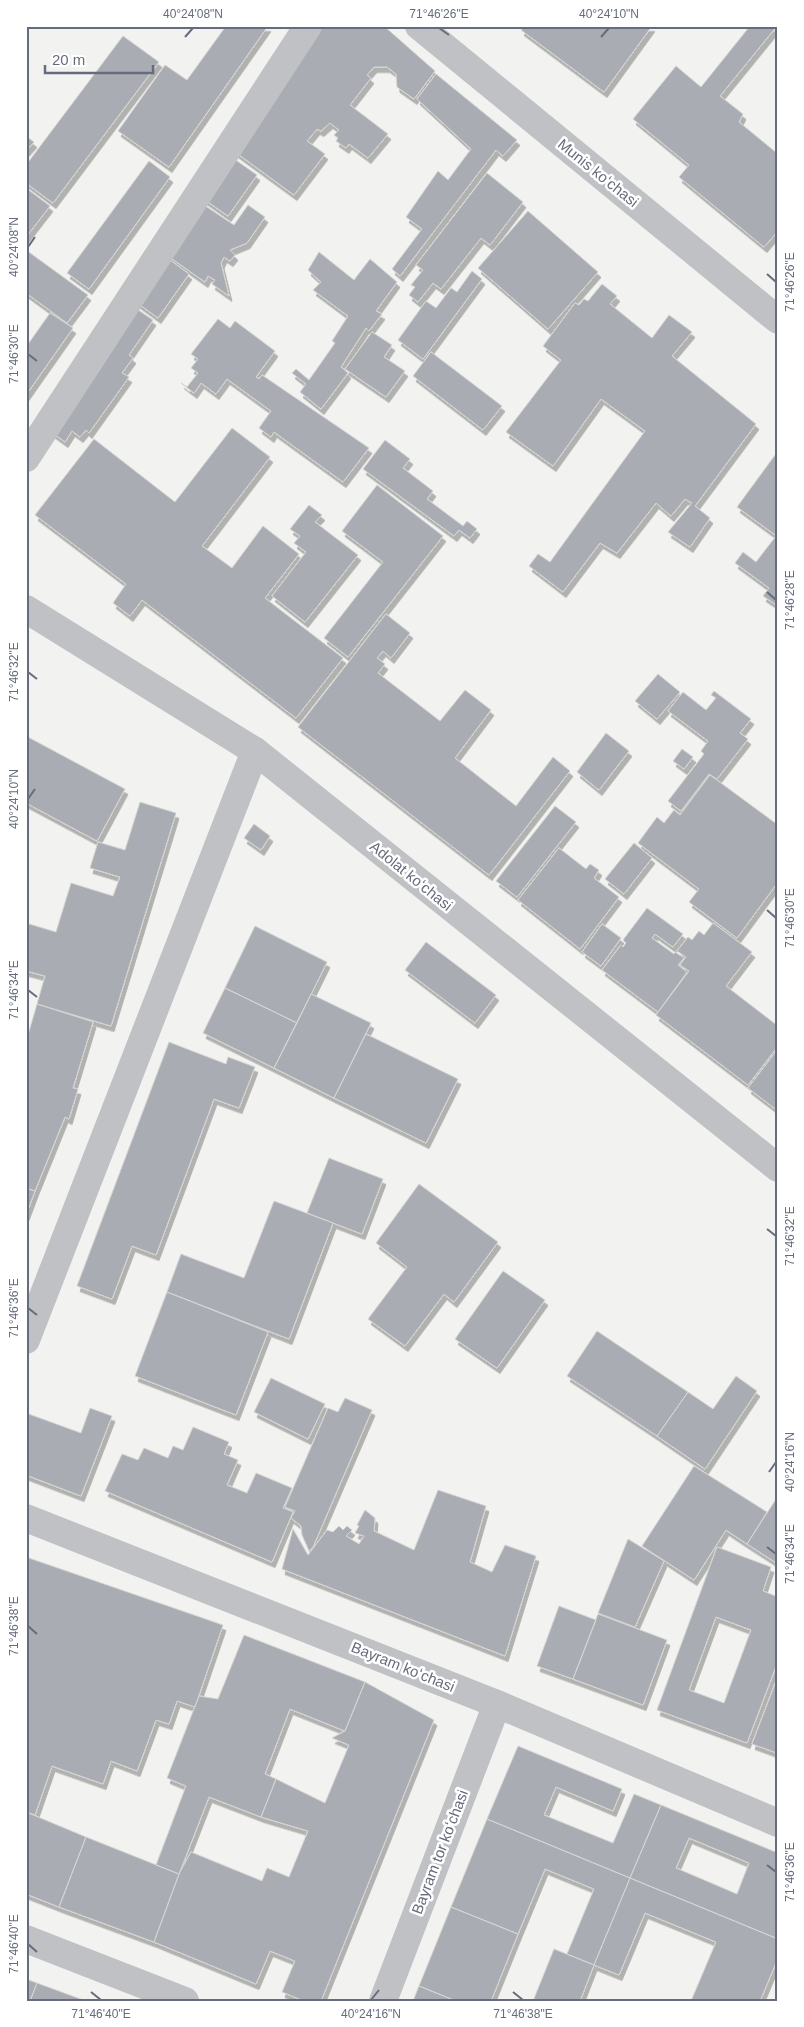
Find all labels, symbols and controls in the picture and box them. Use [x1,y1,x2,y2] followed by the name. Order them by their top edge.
[163,7,223,21] text: 40°24'08"N
[409,7,469,21] text: 71°46'26"E
[579,7,639,21] text: 40°24'10"N
[45,42,152,74] scale bar
[52,51,85,68] text: 20 m
[555,135,642,210] street label: Munis koʻchasi
[7,217,21,277] text: 40°24'08"N
[783,252,797,312] text: 71°46'26"E
[7,324,21,384] text: 71°46'30"E
[783,570,797,630] text: 71°46'28"E
[7,642,21,702] text: 71°46'32"E
[7,769,21,829] text: 40°24'10"N
[367,837,456,914] street label: Adolat koʻchasi
[783,888,797,948] text: 71°46'30"E
[7,960,21,1020] text: 71°46'34"E
[783,1206,797,1266] text: 71°46'32"E
[7,1278,21,1338] text: 71°46'36"E
[783,1432,797,1492] text: 40°24'16"N
[783,1524,797,1584] text: 71°46'34"E
[7,1596,21,1656] text: 71°46'38"E
[349,1638,457,1695] street label: Bayram koʻchasi
[408,1787,471,1916] street label: Bayram tor koʻchasi
[783,1842,797,1902] text: 71°46'36"E
[7,1914,21,1974] text: 71°46'40"E
[71,2007,131,2021] text: 71°46'40"E
[341,2007,401,2021] text: 40°24'16"N
[493,2007,553,2021] text: 71°46'38"E

